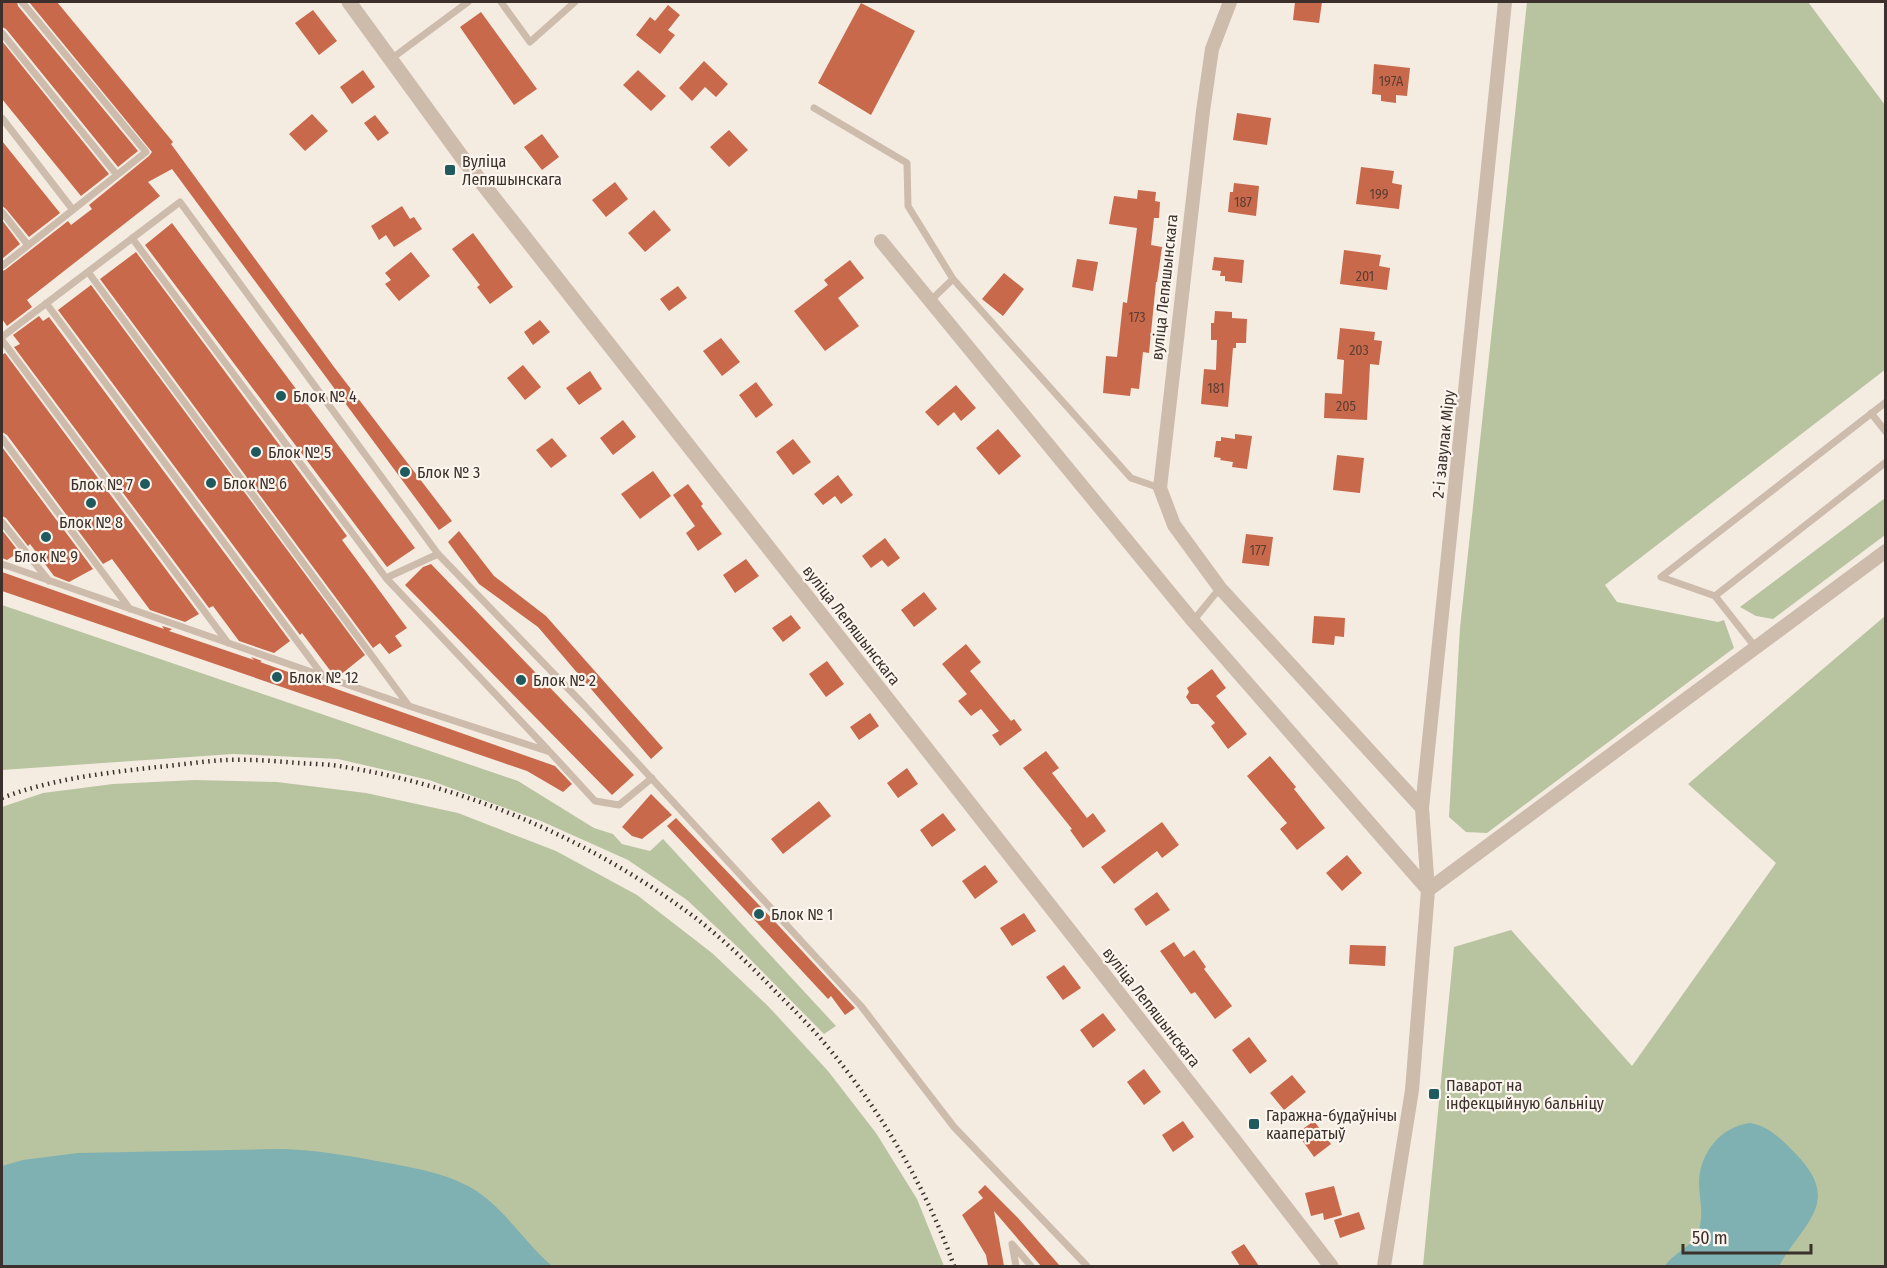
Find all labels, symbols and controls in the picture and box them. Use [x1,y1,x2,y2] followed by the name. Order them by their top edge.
[1379,73,1404,90] house number: 197А
[462,152,562,189] place label: Вуліца Лепяшынскага
[443,163,457,177] marker: Вуліца Лепяшынскага
[1369,186,1389,203] house number: 199
[1234,194,1252,211] house number: 187
[1147,213,1182,361] street label: вуліца Лепяшынскага
[1356,268,1374,285] house number: 201
[1128,309,1146,326] house number: 173
[1349,342,1369,359] house number: 203
[1207,380,1225,397] house number: 181
[293,387,357,406] place label: Блок № 4
[1428,388,1459,499] street label: 2-і завулак Міру
[274,389,288,403] marker: Блок № 4
[1336,398,1356,415] house number: 205
[268,443,331,462] place label: Блок № 5
[249,445,263,459] marker: Блок № 5
[417,463,480,482] place label: Блок № 3
[398,465,412,479] marker: Блок № 3
[223,474,287,493] place label: Блок № 6
[70,475,134,494] place label: Блок № 7
[204,476,218,490] marker: Блок № 6
[138,477,152,491] marker: Блок № 7
[84,496,98,510] marker: Блок № 8
[59,513,123,532] place label: Блок № 8
[39,530,53,544] marker: Блок № 9
[1250,542,1267,559] house number: 177
[14,547,78,566] place label: Блок № 9
[799,562,904,689] street label: вуліца Лепяшынскага
[289,668,358,687] place label: Блок № 12
[270,670,284,684] marker: Блок № 12
[533,671,596,690] place label: Блок № 2
[514,673,528,687] marker: Блок № 2
[771,905,833,924] place label: Блок № 1
[752,907,766,921] marker: Блок № 1
[1099,944,1204,1071] street label: вуліца Лепяшынскага
[1446,1076,1605,1113] place label: Паварот на інфекцыйную бальніцу
[1427,1087,1441,1101] marker: Паварот на інфекцыйную бальніцу
[1266,1106,1397,1143] place label: Гаражна-будаўнічы кааператыў
[1247,1117,1261,1131] marker: Гаражна-будаўнічы кааператыў
[1683,1217,1810,1255] scale bar
[1692,1227,1728,1249] text: 50 m

